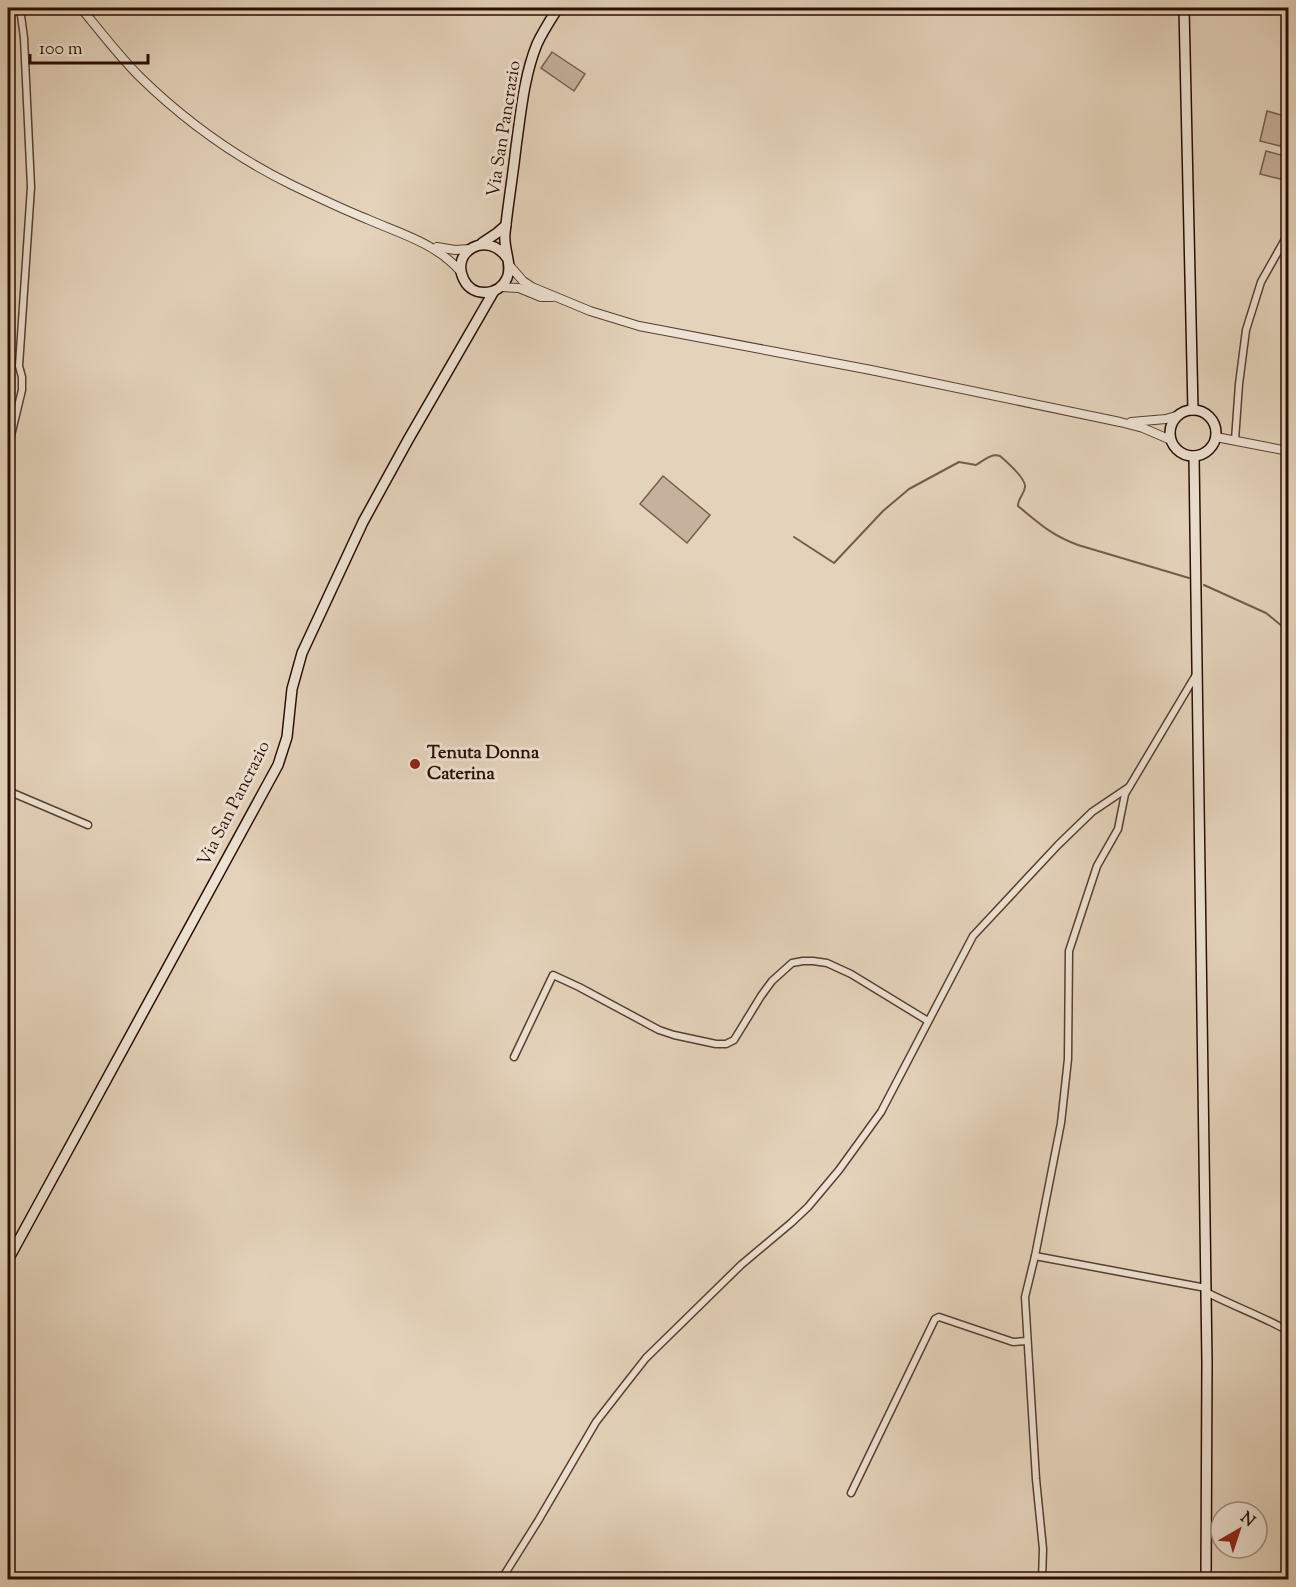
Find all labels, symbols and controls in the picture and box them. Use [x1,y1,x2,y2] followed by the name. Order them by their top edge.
[30,27,148,65] scale bar
[39,37,83,63] text: 100 m
[481,59,529,199] street label: Via San Pancrazio
[192,737,278,871] street label: Via San Pancrazio
[427,741,540,788] place label: Tenuta Donna Caterina
[408,757,422,771] marker: Tenuta Donna Caterina
[1209,1500,1269,1560] north arrow
[1235,1507,1259,1533] text: N

